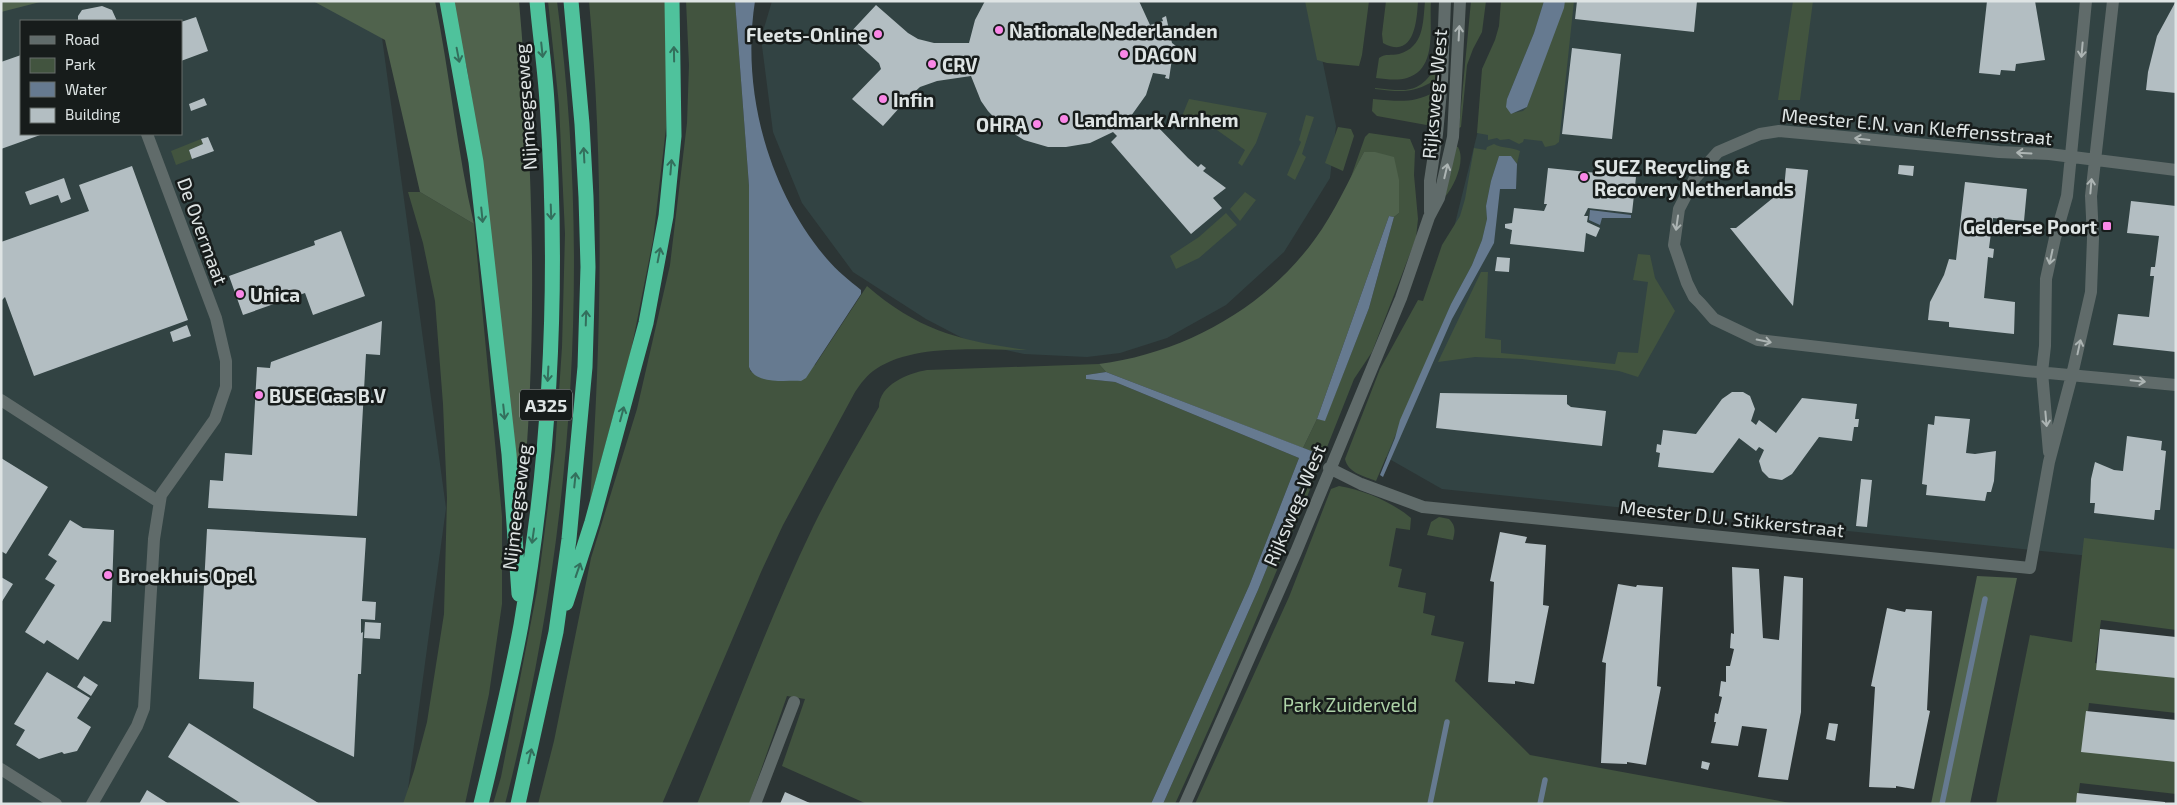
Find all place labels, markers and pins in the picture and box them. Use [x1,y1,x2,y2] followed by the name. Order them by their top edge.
[1009,19,1218,42] place label: Nationale Nederlanden
[746,23,868,46] place label: Fleets-Online
[993,24,1005,36] marker: Nationale Nederlanden
[872,28,884,40] marker: Fleets-Online
[1134,43,1197,66] place label: DACON
[1118,48,1130,60] marker: DACON
[942,53,978,76] place label: CRV
[926,58,938,70] marker: CRV
[893,88,934,111] place label: Infin
[877,93,889,105] marker: Infin
[1074,108,1238,131] place label: Landmark Arnhem
[976,113,1028,136] place label: OHRA
[1058,113,1070,125] marker: Landmark Arnhem
[1031,118,1043,130] marker: OHRA
[1594,155,1794,201] place label: SUEZ Recycling & Recovery Netherlands
[1578,171,1590,183] marker: SUEZ Recycling & Recovery Netherlands
[1963,215,2097,238] place label: Gelderse Poort
[2101,220,2113,232] marker: Gelderse Poort
[250,283,300,306] place label: Unica
[234,288,246,300] marker: Unica
[269,384,387,407] place label: BUSE Gas B.V
[253,389,265,401] marker: BUSE Gas B.V
[118,564,255,587] place label: Broekhuis Opel
[102,569,114,581] marker: Broekhuis Opel

